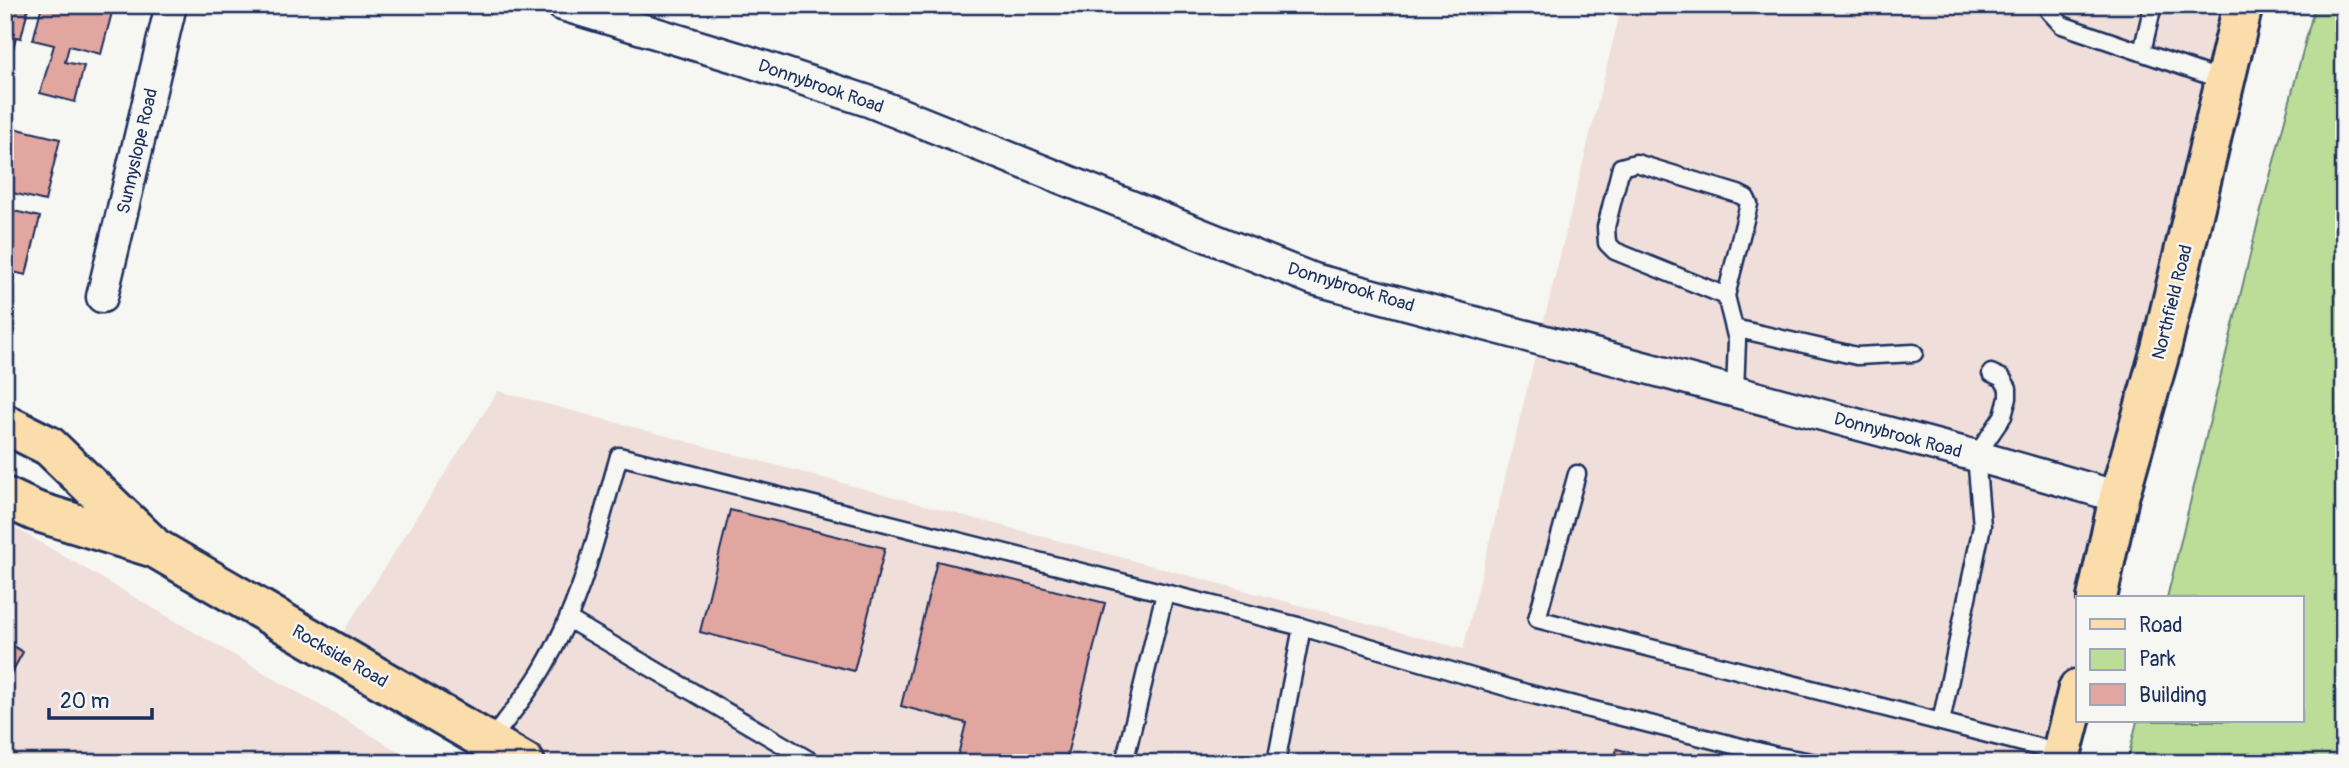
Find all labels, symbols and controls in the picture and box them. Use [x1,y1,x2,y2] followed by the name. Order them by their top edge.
[755,54,887,119] street label: Donnybrook Road
[112,86,163,216] street label: Sunnyslope Road
[2147,242,2198,362] street label: Northfield Road
[1285,257,1417,318] street label: Donnybrook Road
[1831,407,1964,464] street label: Donnybrook Road
[2076,596,2304,722] legend
[2139,612,2183,639] text: Road
[288,620,392,693] street label: Rockside Road
[2139,646,2176,673] text: Park
[49,677,152,721] scale bar
[2139,682,2206,709] text: Building
[60,688,109,715] text: 20 m

